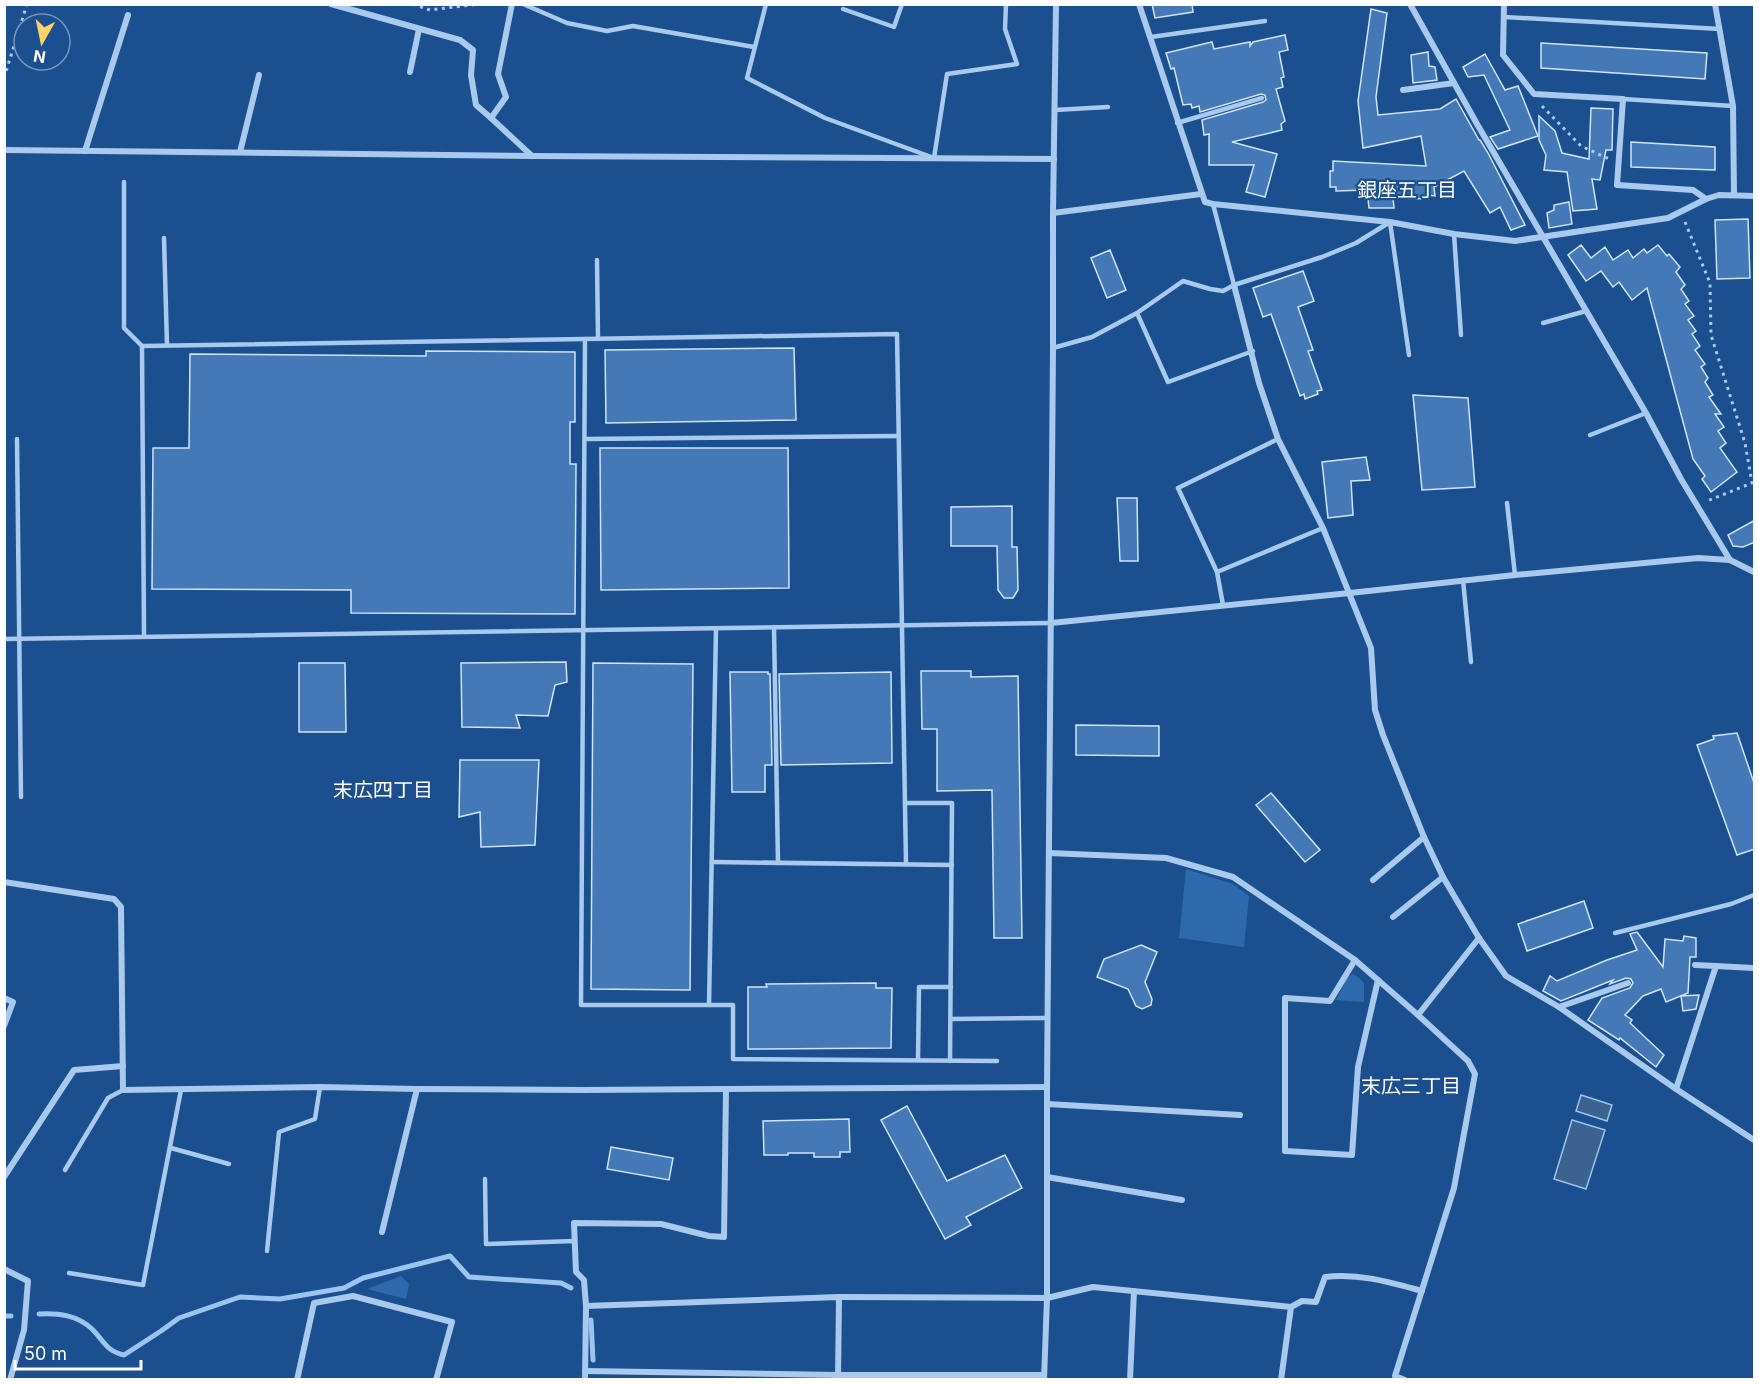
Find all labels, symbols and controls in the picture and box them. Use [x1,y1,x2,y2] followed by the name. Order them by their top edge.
[12,12,72,72] north arrow
[32,46,47,68] text: N
[1357,178,1457,202] district label: 銀座五丁目
[333,778,433,802] district label: 末広四丁目
[1361,1074,1461,1098] district label: 末広三丁目
[15,1333,141,1371] scale bar
[24,1343,67,1364] text: 50 m

